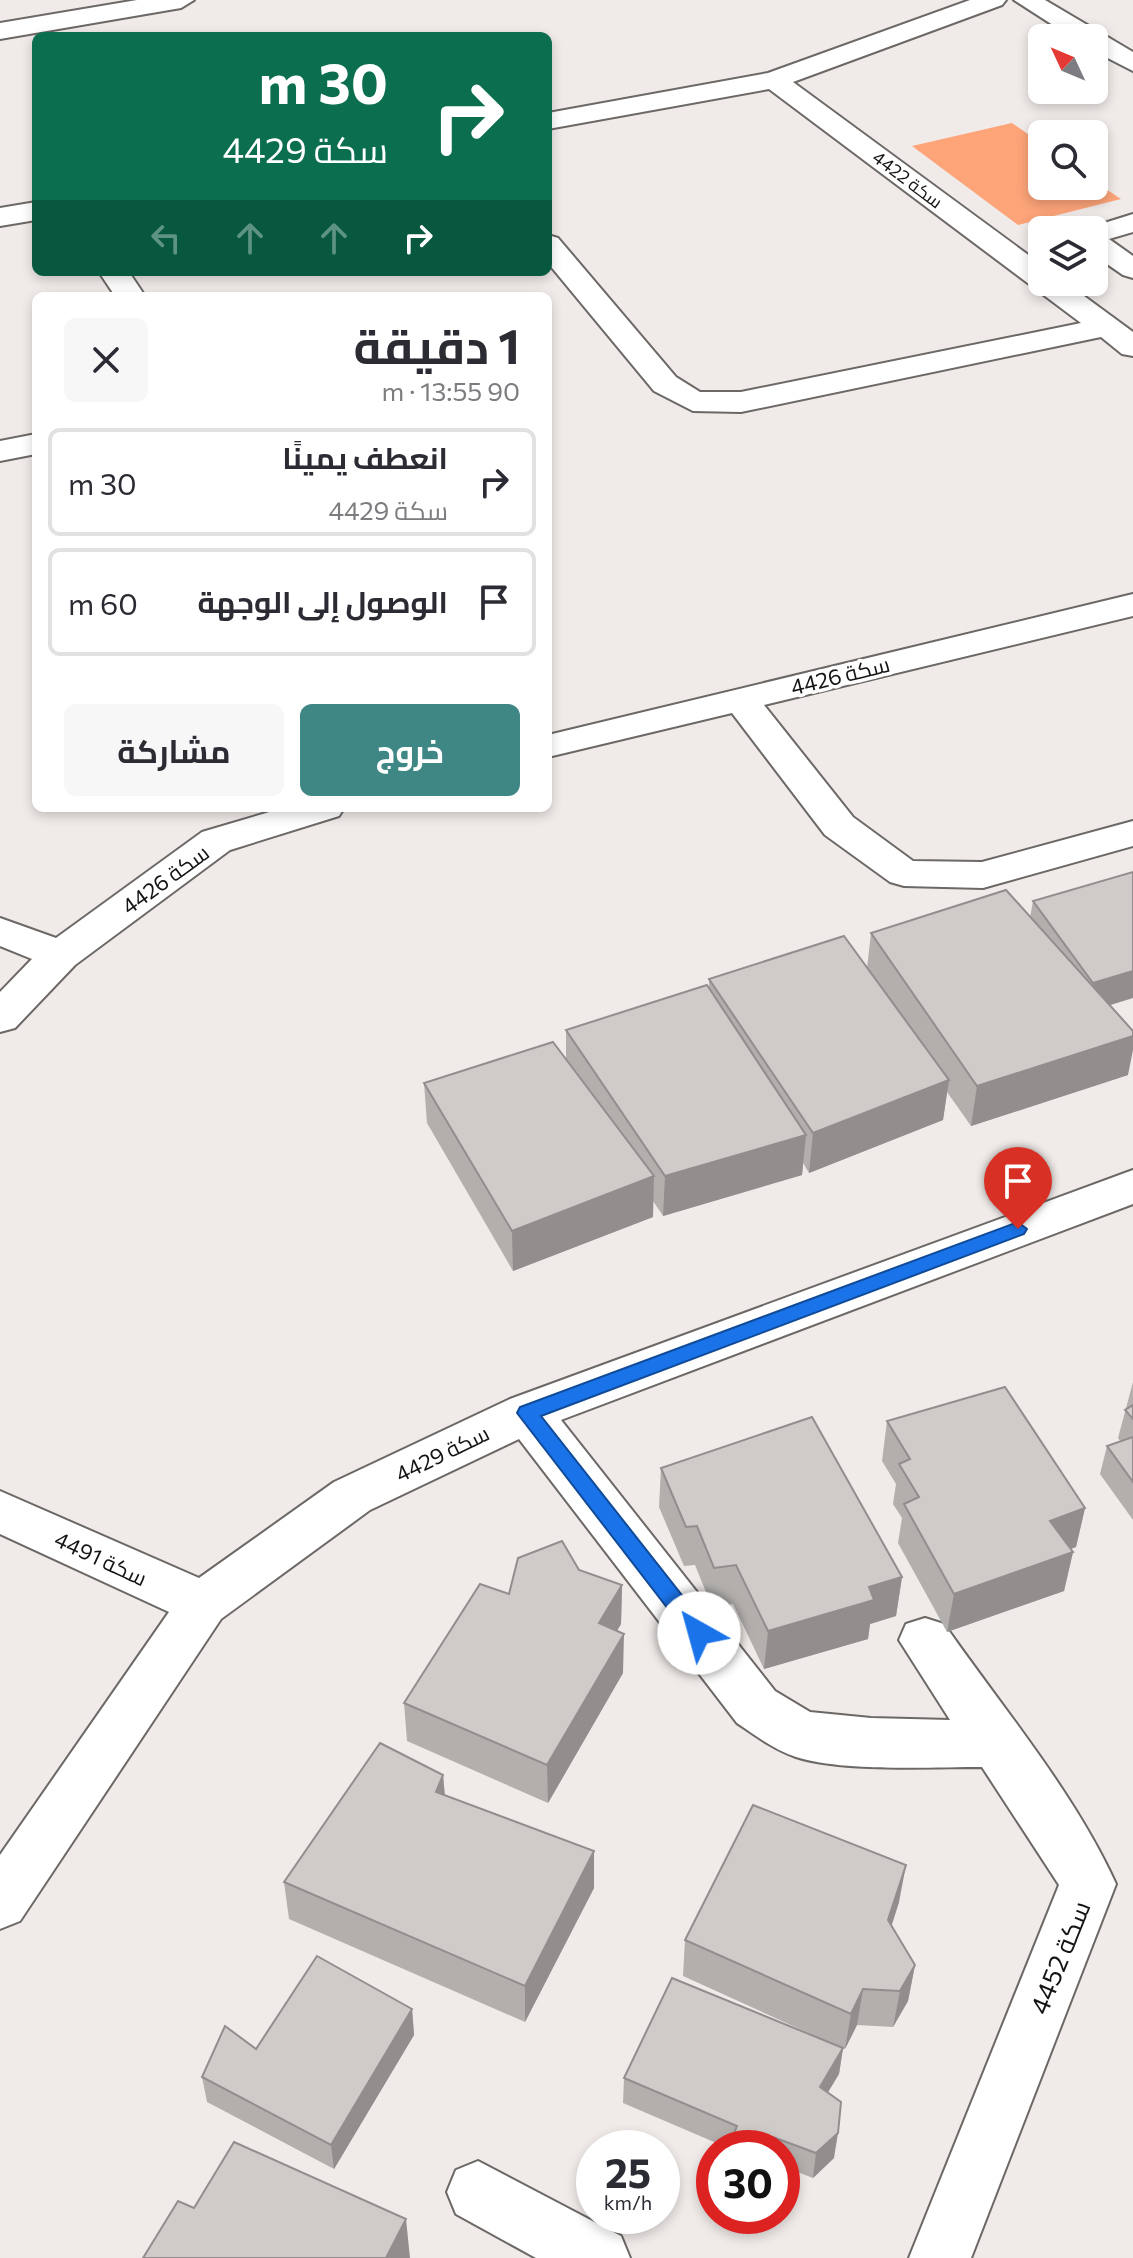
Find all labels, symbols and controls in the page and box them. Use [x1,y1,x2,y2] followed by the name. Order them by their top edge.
[1028,24,1108,104] north arrow
[1028,24,1108,296] map controls
[259,47,388,116] text: 30 m
[416,64,520,168] icon: right
[1028,120,1108,200] button: search
[222,126,388,170] text: سكة 4429
[869,146,947,212] street label: سكة 4422
[144,216,188,260] icon: left
[228,216,272,260] icon: ahead
[312,216,356,260] icon: ahead
[396,216,440,260] icon: right
[1028,216,1108,296] button: layers
[353,315,520,374] text: 1 دقيقة
[64,318,148,402] button: close
[382,375,520,406] text: 90 m · 13:55
[282,438,448,475] text: انعطف يمينًا
[472,460,516,504] icon: right
[68,464,137,501] text: 30 m
[328,494,448,525] text: سكة 4429
[472,580,516,624] icon: arrive
[198,582,448,619] text: الوصول إلى الوجهة
[68,584,138,621] text: 60 m
[788,650,892,700] street label: سكة 4426
[64,704,284,796] button: مشاركة
[300,704,520,796] button: خروج
[116,838,214,920] street label: سكة 4426
[984,1147,1052,1229] pin
[996,1159,1040,1203] icon: arrive
[391,1419,493,1487] street label: سكة 4429
[51,1525,151,1591] street label: سكة 4491
[657,1591,741,1675] position arrow
[1022,1896,1096,2018] street label: سكة 4452
[696,2130,800,2234] speed limit sign: 30
[605,2147,651,2196] text: 25
[604,2190,652,2214] text: km/h

